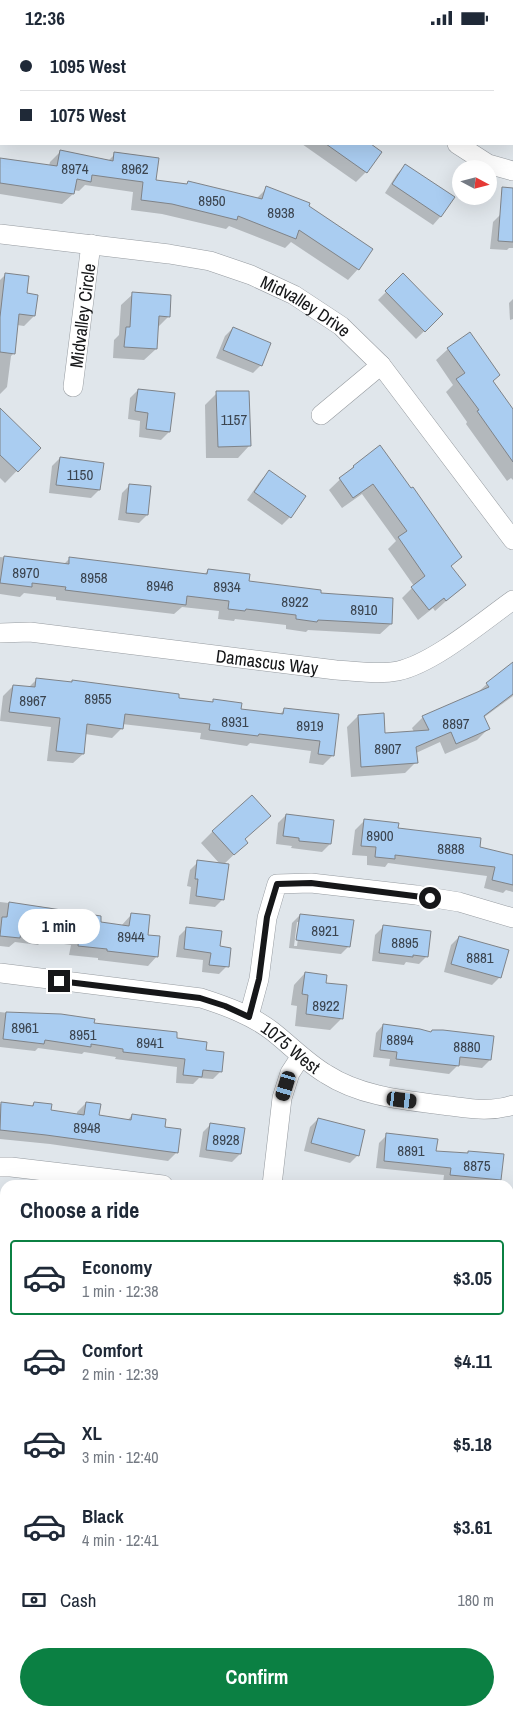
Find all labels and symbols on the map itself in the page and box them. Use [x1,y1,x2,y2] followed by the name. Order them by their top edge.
[61,158,89,179] house number: 8974
[121,158,149,179] house number: 8962
[452,160,498,205] north arrow
[198,190,226,211] house number: 8950
[267,202,295,223] house number: 8938
[63,262,101,369] street label: Midvalley Circle
[257,269,357,342] street label: Midvalley Drive
[221,409,247,430] house number: 1157
[67,464,93,485] house number: 1150
[12,562,40,583] house number: 8970
[80,567,108,588] house number: 8958
[146,575,174,596] house number: 8946
[213,576,241,597] house number: 8934
[281,591,309,612] house number: 8922
[350,599,378,620] house number: 8910
[215,643,320,680] street label: Damascus Way
[84,688,112,709] house number: 8955
[19,690,47,711] house number: 8967
[221,711,249,732] house number: 8931
[442,713,470,734] house number: 8897
[296,715,324,736] house number: 8919
[374,738,402,759] house number: 8907
[366,825,394,846] house number: 8900
[437,838,465,859] house number: 8888
[419,887,441,909] route start
[18,909,100,943] callout: 1 min
[311,920,339,941] house number: 8921
[117,926,145,947] house number: 8944
[391,932,419,953] house number: 8895
[466,947,494,968] house number: 8881
[48,970,70,992] route end
[312,995,340,1016] house number: 8922
[256,1015,326,1079] street label: 1075 West
[11,1017,39,1038] house number: 8961
[69,1024,97,1045] house number: 8951
[386,1029,414,1050] house number: 8894
[136,1032,164,1053] house number: 8941
[453,1036,481,1057] house number: 8880
[274,1069,297,1103] car
[386,1091,417,1109] car
[73,1117,101,1138] house number: 8948
[212,1129,240,1150] house number: 8928
[397,1140,425,1161] house number: 8891
[463,1155,491,1176] house number: 8875

